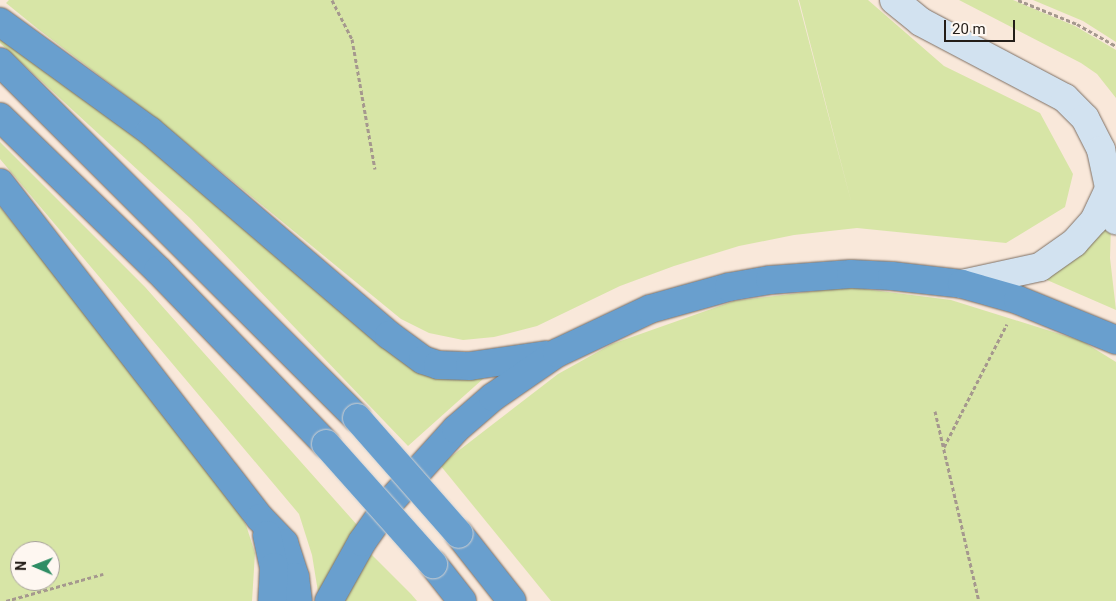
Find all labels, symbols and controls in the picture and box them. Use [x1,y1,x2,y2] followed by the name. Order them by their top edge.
[946,10,1017,42] scale bar
[952,20,986,38] text: 20 m
[10,541,60,591] north arrow
[13,561,29,571] text: N

